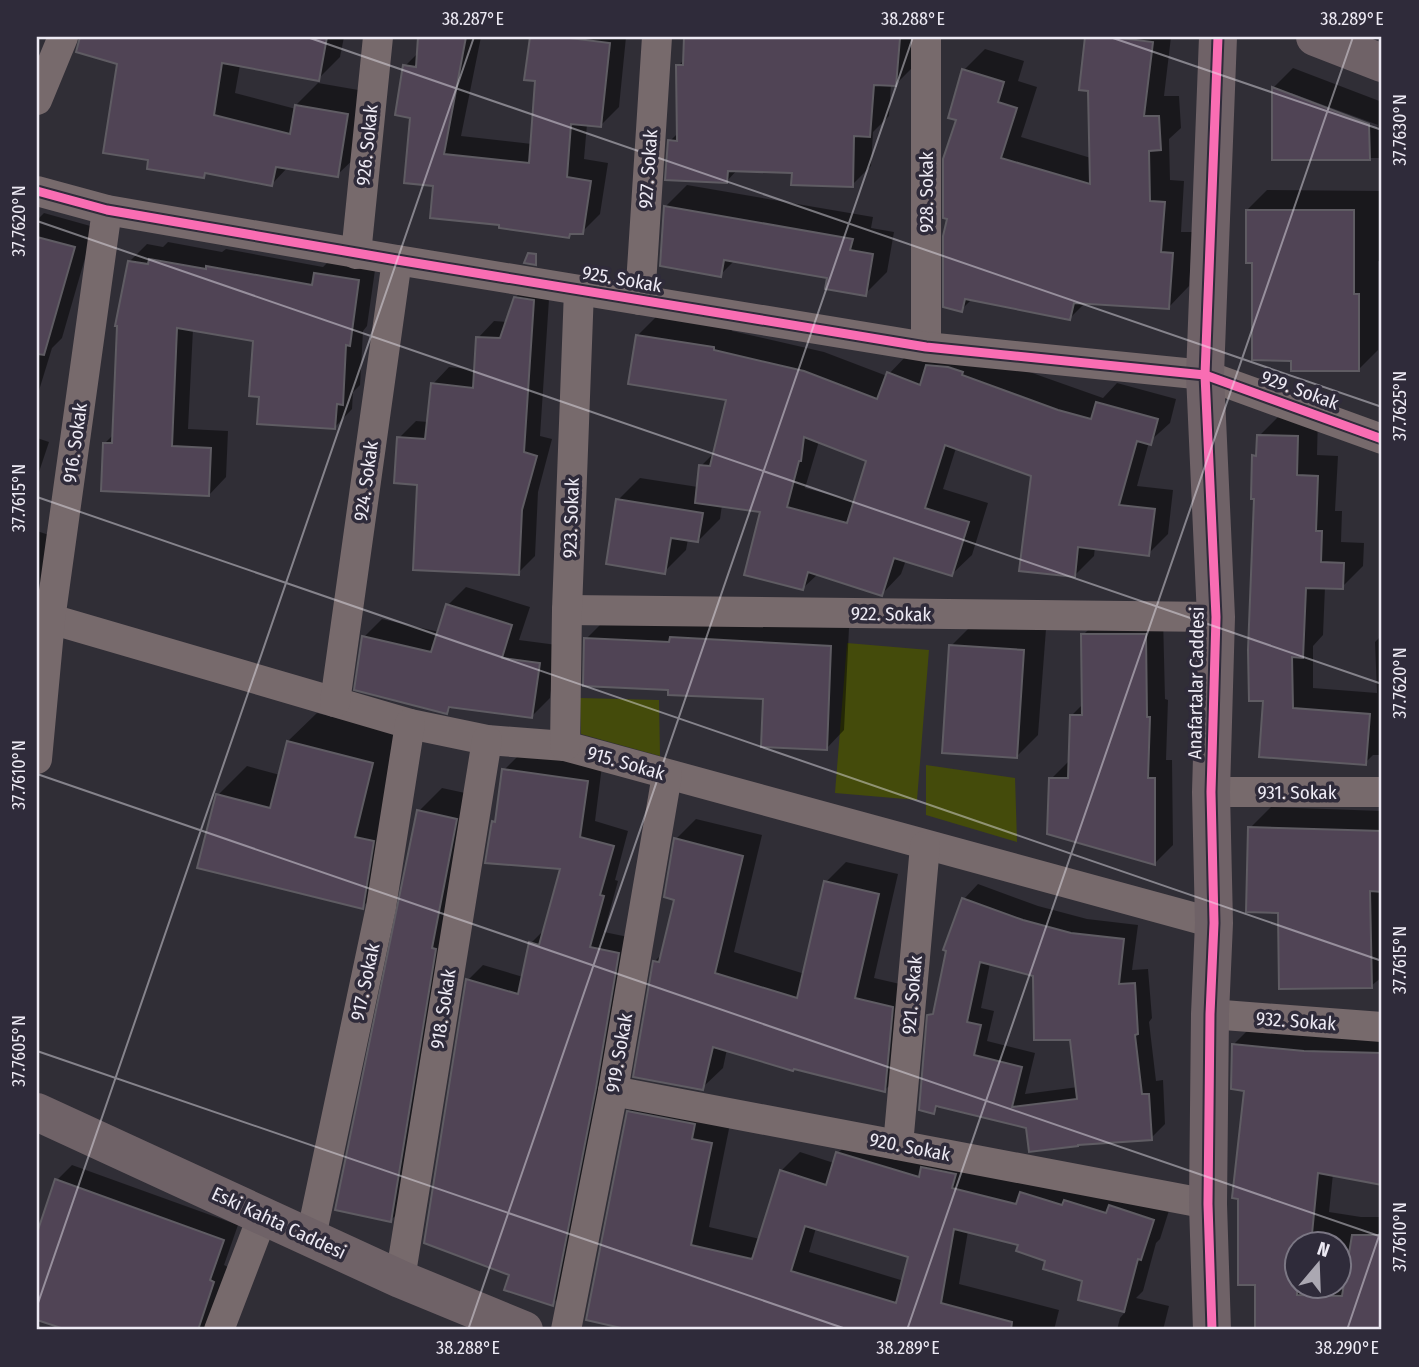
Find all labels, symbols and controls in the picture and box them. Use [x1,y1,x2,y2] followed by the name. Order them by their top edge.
[442,8,504,30] text: 38.287°E
[881,8,945,30] text: 38.288°E
[1320,8,1384,30] text: 38.289°E
[1389,94,1411,166] text: 37.7630°N
[351,103,383,187] street label: 926. Sokak
[634,128,662,209] street label: 927. Sokak
[915,151,938,233] street label: 928. Sokak
[8,185,30,257] text: 37.7620°N
[580,261,664,297] street label: 925. Sokak
[1258,365,1342,415] street label: 929. Sokak
[1389,371,1411,441] text: 37.7625°N
[58,401,92,484] street label: 916. Sokak
[349,439,383,523] street label: 924. Sokak
[8,464,30,532] text: 37.7615°N
[558,477,584,559] street label: 923. Sokak
[851,602,931,626] street label: 922. Sokak
[1183,606,1209,760] street label: Anafartalar Caddesi
[1389,647,1411,719] text: 37.7620°N
[8,740,30,810] text: 37.7610°N
[585,741,668,785] street label: 915. Sokak
[1257,781,1337,804] street label: 931. Sokak
[1389,926,1411,994] text: 37.7615°N
[346,941,384,1023] street label: 917. Sokak
[897,955,927,1035] street label: 921. Sokak
[425,967,461,1051] street label: 918. Sokak
[1255,1007,1337,1035] street label: 932. Sokak
[601,1011,637,1094] street label: 919. Sokak
[8,1015,30,1087] text: 37.7605°N
[868,1128,952,1166] street label: 920. Sokak
[208,1182,350,1264] street label: Eski Kahta Caddesi
[1389,1202,1411,1272] text: 37.7610°N
[1282,1230,1352,1300] north arrow
[1314,1237,1333,1262] text: N
[436,1337,500,1359] text: 38.288°E
[876,1337,940,1359] text: 38.289°E
[1315,1337,1379,1359] text: 38.290°E

